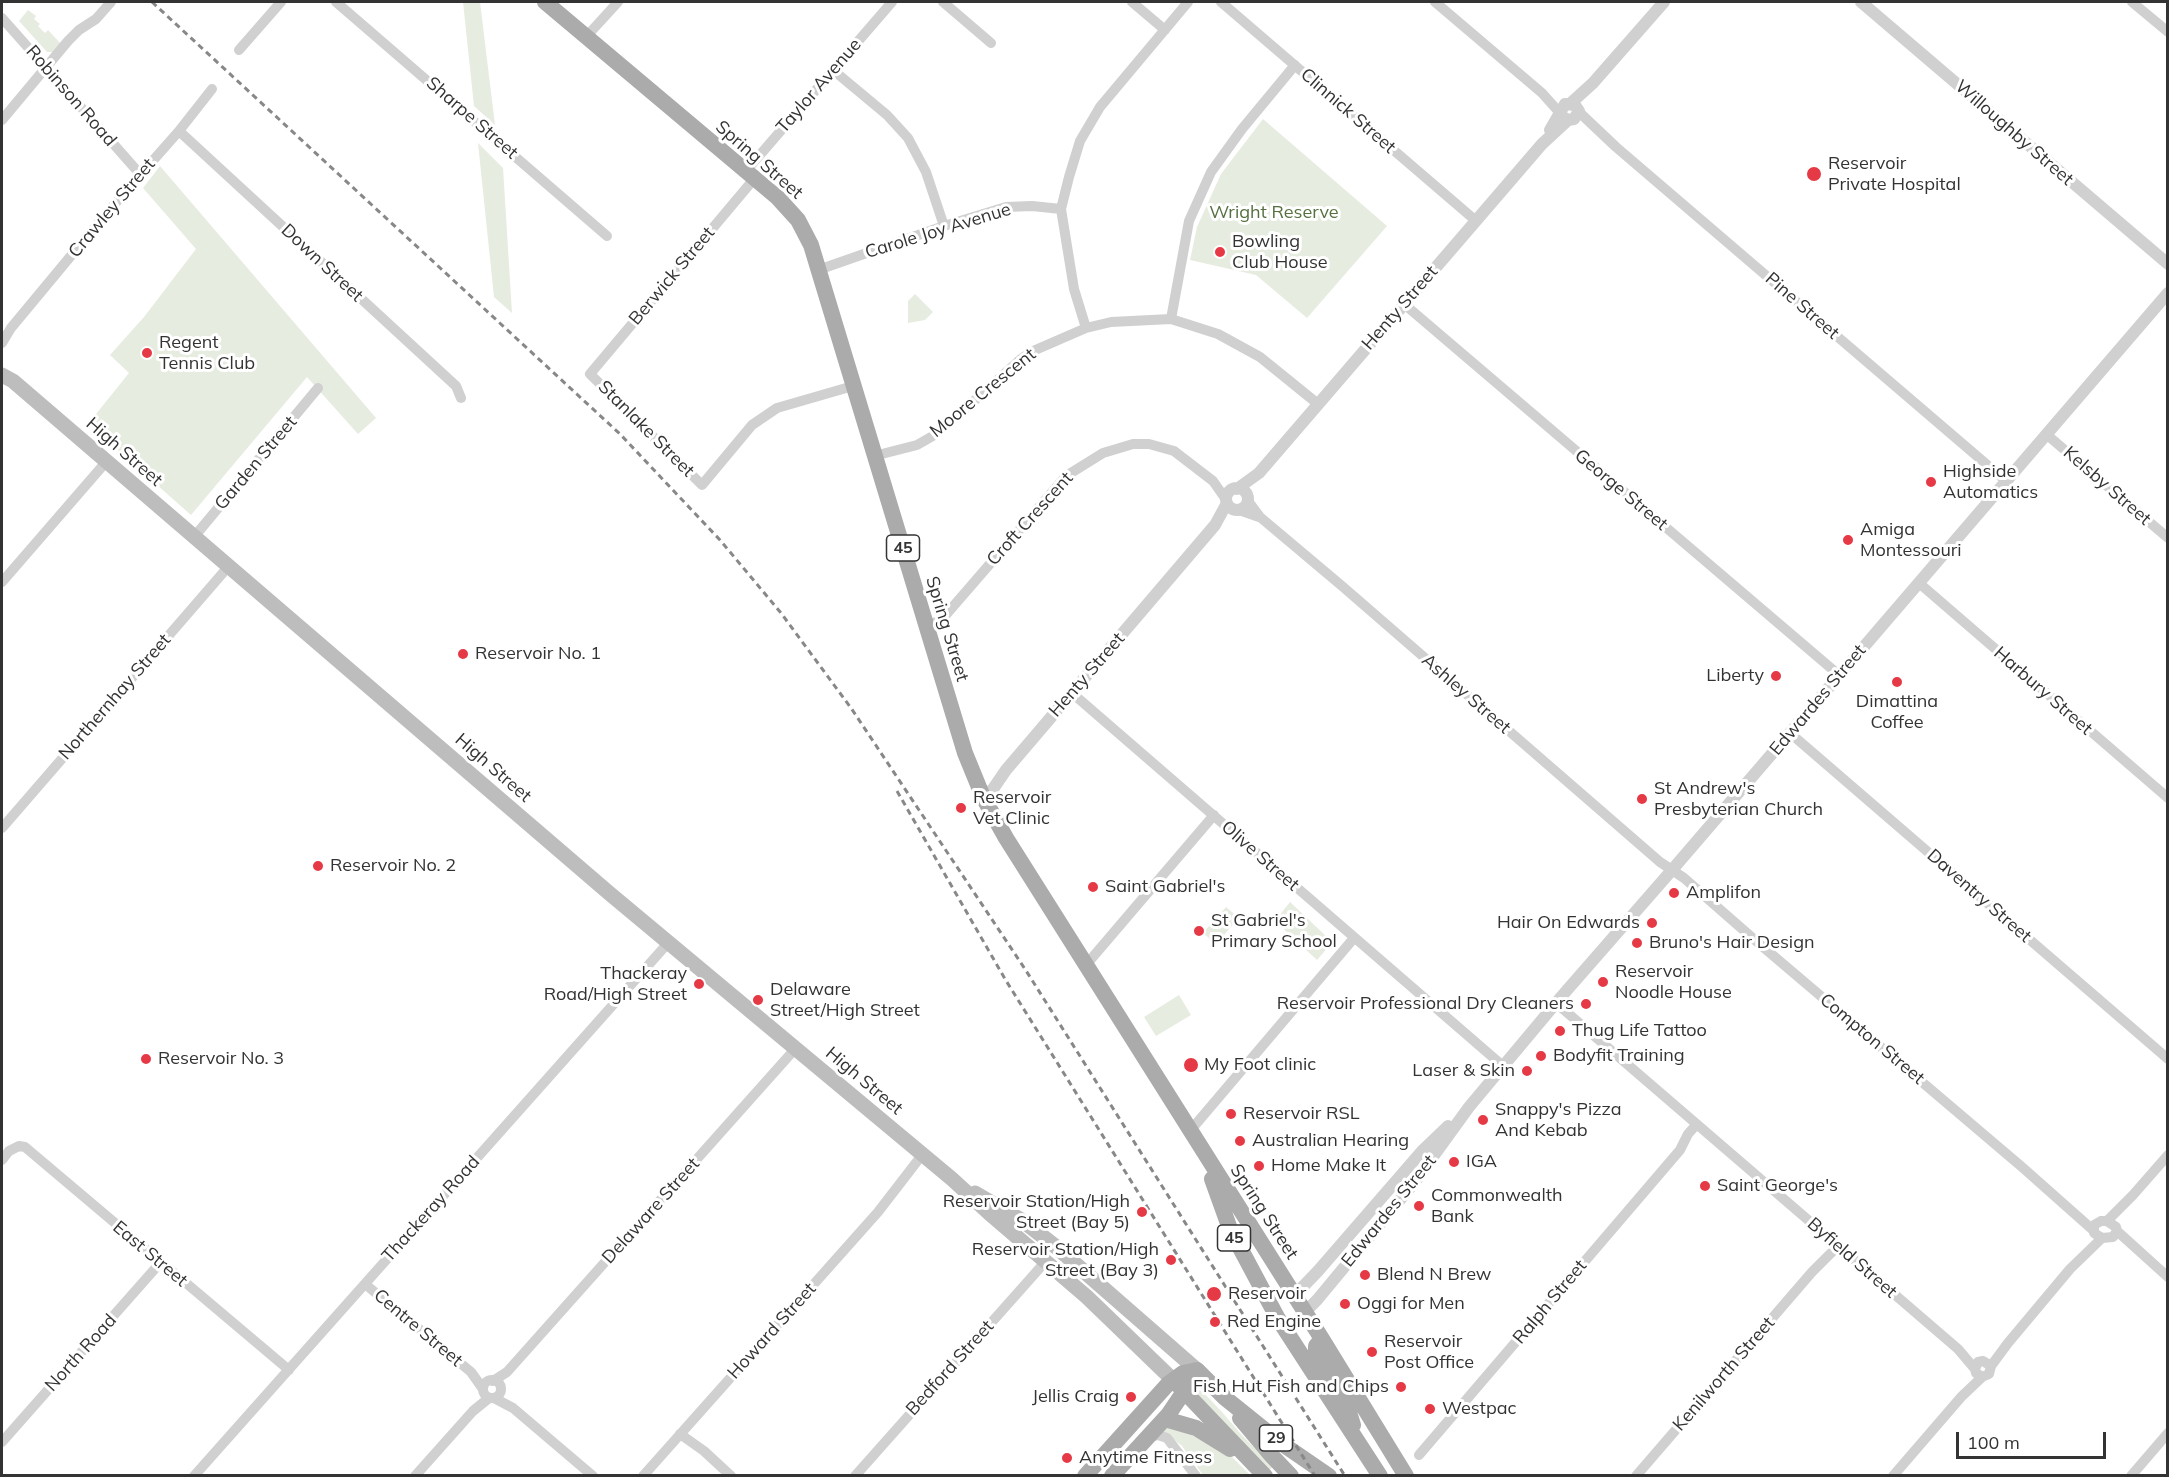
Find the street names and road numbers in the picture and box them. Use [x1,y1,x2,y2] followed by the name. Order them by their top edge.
[772,34,866,138] street label: Taylor Avenue
[21,41,121,151] street label: Robinson Road
[1296,64,1400,158] street label: Clinnick Street
[422,72,522,164] street label: Sharpe Street
[1950,76,2078,190] street label: Willoughby Street
[711,116,807,204] street label: Spring Street
[64,154,160,262] street label: Crawley Street
[862,199,1014,263] street label: Carole Joy Avenue
[277,220,367,306] street label: Down Street
[625,222,719,330] street label: Berwick Street
[1358,261,1442,355] street label: Henty Street
[1761,268,1843,344] street label: Pine Street
[926,344,1040,442] street label: Moore Crescent
[593,376,699,482] street label: Stanlake Street
[210,412,302,514] street label: Garden Street
[81,413,167,491] street label: High Street
[2059,442,2155,530] street label: Kelsby Street
[1570,445,1672,535] street label: George Street
[982,468,1078,570] street label: Croft Crescent
[886,535,920,561] road number: 45
[921,574,973,684] street label: Spring Street
[1045,628,1129,722] street label: Henty Street
[54,630,176,764] street label: Northernhay Street
[1765,640,1871,760] street label: Edwardes Street
[1989,642,2097,740] street label: Harbury Street
[1417,650,1515,738] street label: Ashley Street
[450,729,536,807] street label: High Street
[1217,816,1303,896] street label: Olive Street
[1922,845,2036,947] street label: Daventry Street
[1815,989,1929,1089] street label: Compton Street
[821,1043,907,1119] street label: High Street
[378,1151,484,1267] street label: Thackeray Road
[1337,1151,1441,1271] street label: Edwardes Street
[598,1154,704,1268] street label: Delaware Street
[1225,1161,1303,1263] street label: Spring Street
[1803,1213,1901,1303] street label: Byfield Street
[108,1217,192,1291] street label: East Street
[1218,1225,1250,1251] road number: 45
[1509,1255,1591,1349] street label: Ralph Street
[723,1278,821,1384] street label: Howard Street
[369,1285,467,1371] street label: Centre Street
[41,1310,121,1396] street label: North Road
[1669,1312,1779,1436] street label: Kenilworth Street
[902,1316,998,1420] street label: Bedford Street
[1260,1425,1292,1451] road number: 29

